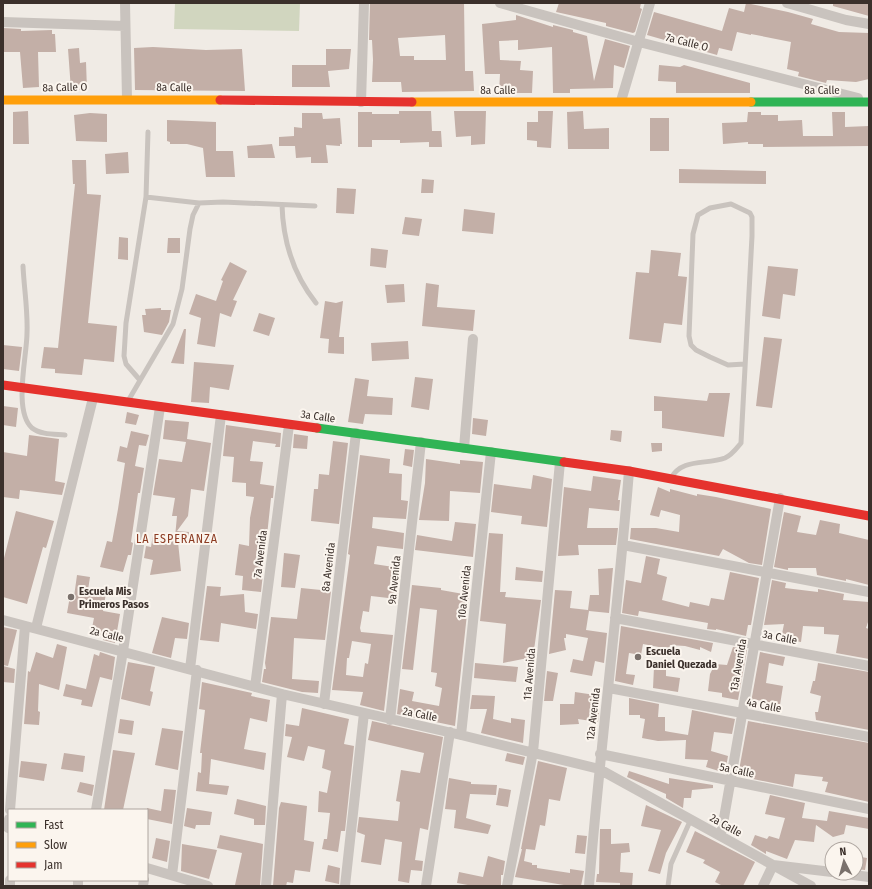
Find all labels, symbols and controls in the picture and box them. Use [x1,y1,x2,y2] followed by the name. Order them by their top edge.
[664,31,710,54] street label: 7a Calle O
[42,81,88,94] street label: 8a Calle O
[156,81,192,94] street label: 8a Calle
[480,84,516,97] street label: 8a Calle
[804,84,840,97] street label: 8a Calle
[300,408,336,425] street label: 3a Calle
[251,529,270,579] street label: 7a Avenida
[136,532,218,546] district label: LA ESPERANZA
[319,542,338,592] street label: 8a Avenida
[385,555,404,605] street label: 9a Avenida
[455,565,474,620] street label: 10a Avenida
[79,585,149,611] place label: Escuela Mis Primeros Pasos
[66,592,76,602] marker: Escuela Mis Primeros Pasos
[88,624,125,645] street label: 2a Calle
[762,628,798,647] street label: 3a Calle
[727,638,750,692] street label: 13a Avenida
[646,645,717,671] place label: Escuela Daniel Quezada
[521,647,538,701] street label: 11a Avenida
[633,652,643,662] marker: Escuela Daniel Quezada
[584,687,603,741] street label: 12a Avenida
[745,696,782,715] street label: 4a Calle
[402,705,438,724] street label: 2a Calle
[718,760,755,780] street label: 5a Calle
[8,809,148,881] legend
[707,811,744,840] street label: 2a Calle
[44,818,63,832] text: Fast
[44,838,67,852] text: Slow
[824,841,864,881] north arrow
[839,845,847,858] text: N
[44,858,62,872] text: Jam

